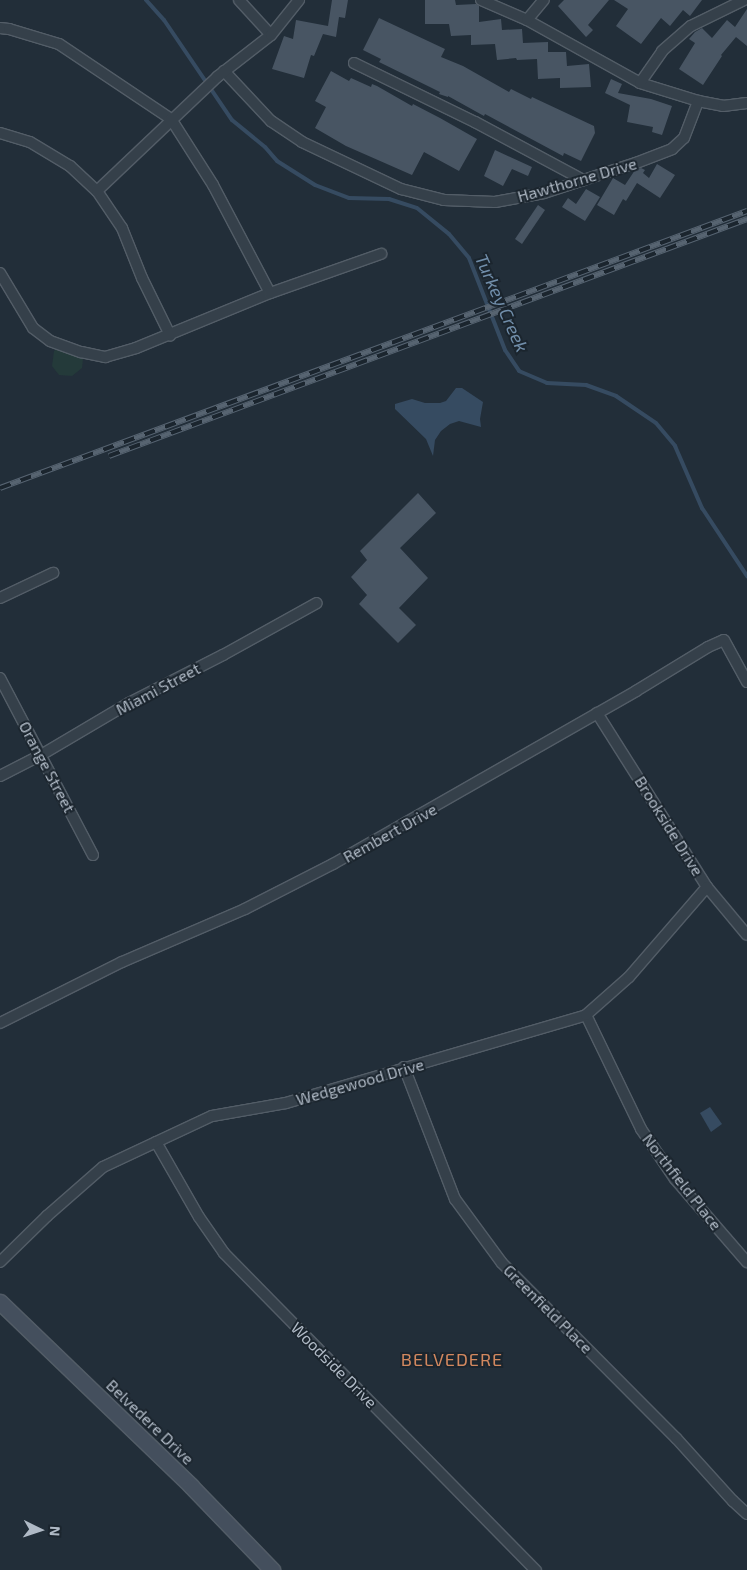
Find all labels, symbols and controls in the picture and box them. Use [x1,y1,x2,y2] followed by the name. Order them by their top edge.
[515,154,639,206] street label: Hawthorne Drive
[471,251,533,355] water label: Turkey Creek
[113,659,203,719] street label: Miami Street
[15,718,79,816] street label: Orange Street
[631,773,707,879] street label: Brookside Drive
[340,799,440,867] street label: Rembert Drive
[294,1055,426,1109] street label: Wedgewood Drive
[638,1130,726,1234] street label: Northfield Place
[500,1261,596,1357] street label: Greenfield Place
[287,1318,381,1412] street label: Woodside Drive
[400,1348,504,1370] district label: BELVEDERE
[102,1375,198,1469] street label: Belvedere Drive
[15,1505,65,1555] north arrow
[47,1525,64,1537] text: N

